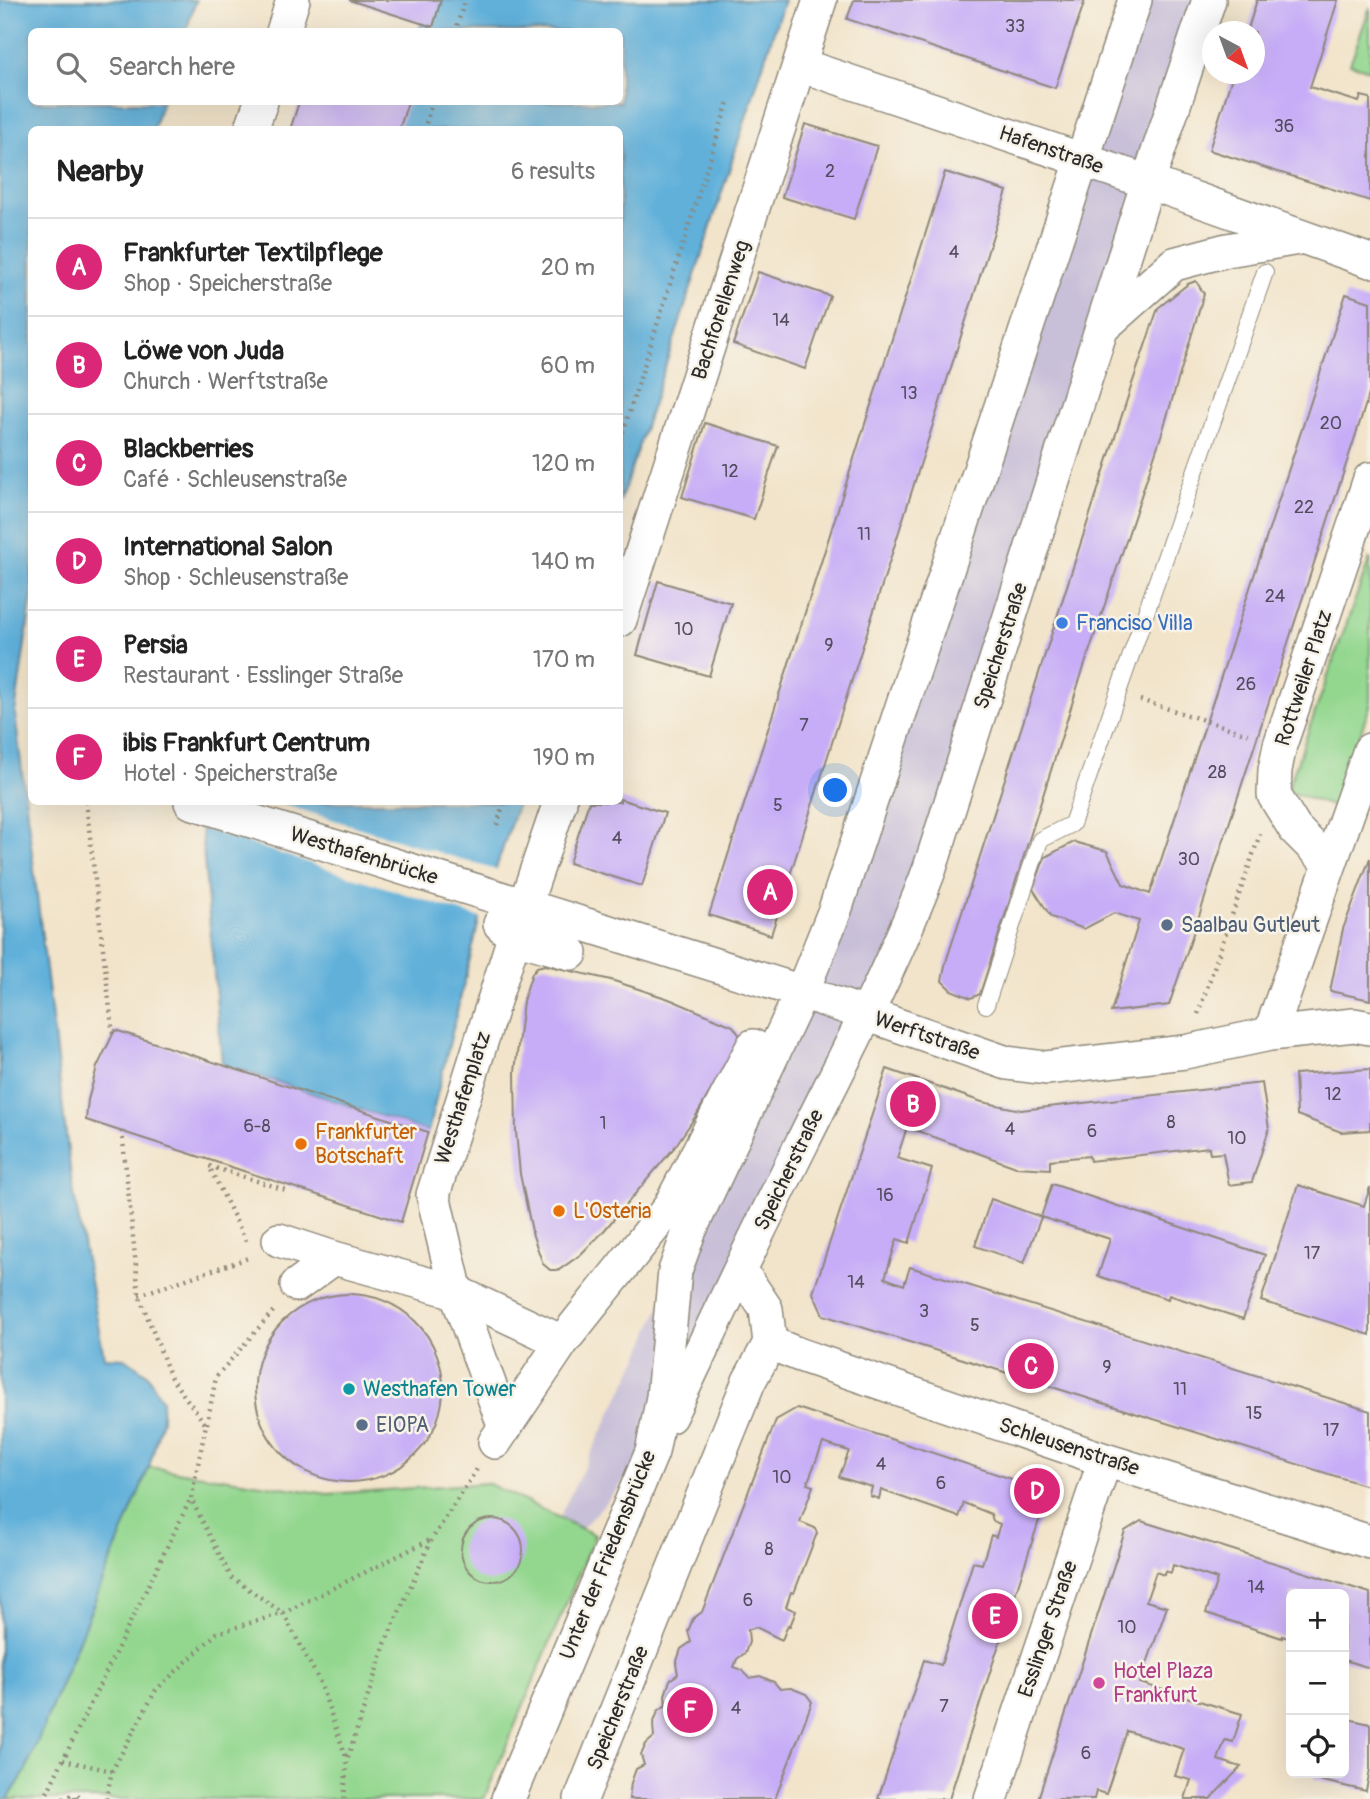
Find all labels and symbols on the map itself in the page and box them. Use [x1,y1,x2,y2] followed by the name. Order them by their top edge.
[1005,15,1025,38] house number: 33
[1202,21,1265,84] north arrow
[1274,115,1294,138] house number: 36
[995,120,1107,181] street label: Hafenstraße
[825,160,835,183] house number: 2
[686,237,756,383] street label: Bachforellenweg
[949,241,960,264] house number: 4
[772,309,790,332] house number: 14
[900,382,918,405] house number: 13
[1320,412,1342,435] house number: 20
[721,460,739,483] house number: 12
[1294,496,1314,519] house number: 22
[857,523,871,546] house number: 11
[968,579,1034,713] street label: Speicherstraße
[1265,585,1286,608] house number: 24
[1269,607,1339,749] street label: Rottweiler Platz
[1076,610,1193,637] place label: Franciso Villa
[1054,615,1070,631] marker: Franciso Villa
[674,618,694,641] house number: 10
[824,634,834,657] house number: 9
[1236,673,1256,696] house number: 26
[799,714,809,737] house number: 7
[1207,761,1227,784] house number: 28
[818,773,852,807] your location
[773,794,783,817] house number: 5
[287,821,442,892] street label: Westhafenbrücke
[612,827,623,850] house number: 4
[1178,848,1200,871] house number: 30
[747,866,793,918] pin: A
[1181,912,1320,939] place label: Saalbau Gutleut
[1159,917,1175,933] marker: Saalbau Gutleut
[871,1005,984,1067] street label: Werftstraße
[429,1028,497,1168] street label: Westhafenplatz
[890,1078,936,1130] pin: B
[1324,1083,1342,1106] house number: 12
[748,1104,830,1235] street label: Speicherstraße
[1166,1111,1176,1134] house number: 8
[599,1112,607,1135] house number: 1
[243,1115,271,1138] house number: 6-8
[1005,1118,1016,1141] house number: 4
[315,1119,417,1170] place label: Frankfurter Botschaft
[1087,1120,1097,1143] house number: 6
[1227,1127,1247,1150] house number: 10
[293,1136,309,1152] marker: Frankfurter Botschaft
[876,1184,894,1207] house number: 16
[573,1198,652,1225] place label: L'Osteria
[551,1203,567,1219] marker: L'Osteria
[1304,1242,1321,1265] house number: 17
[847,1271,865,1294] house number: 14
[919,1300,929,1323] house number: 3
[970,1314,980,1337] house number: 5
[1008,1340,1054,1392] pin: C
[1102,1356,1112,1379] house number: 9
[363,1376,517,1403] place label: Westhafen Tower
[1173,1378,1187,1401] house number: 11
[341,1381,357,1397] marker: Westhafen Tower
[1246,1402,1262,1425] house number: 15
[376,1412,429,1439] place label: EIOPA
[995,1412,1143,1483] street label: Schleusenstraße
[354,1417,370,1433] marker: EIOPA
[1323,1419,1340,1442] house number: 17
[554,1446,663,1664] street label: Unter der Friedensbrücke
[876,1453,887,1476] house number: 4
[1014,1465,1060,1517] pin: D
[772,1466,792,1489] house number: 10
[936,1472,946,1495] house number: 6
[764,1538,774,1561] house number: 8
[1012,1556,1084,1701] street label: Esslinger Straße
[1247,1576,1265,1599] house number: 14
[743,1589,753,1612] house number: 6
[972,1590,1018,1642] pin: E
[1117,1616,1137,1639] house number: 10
[581,1641,655,1774] street label: Speicherstraße
[1113,1658,1213,1709] place label: Hotel Plaza Frankfurt
[1091,1675,1107,1691] marker: Hotel Plaza Frankfurt
[667,1684,713,1736] pin: F
[939,1695,949,1718] house number: 7
[731,1697,742,1720] house number: 4
[1081,1742,1091,1765] house number: 6

